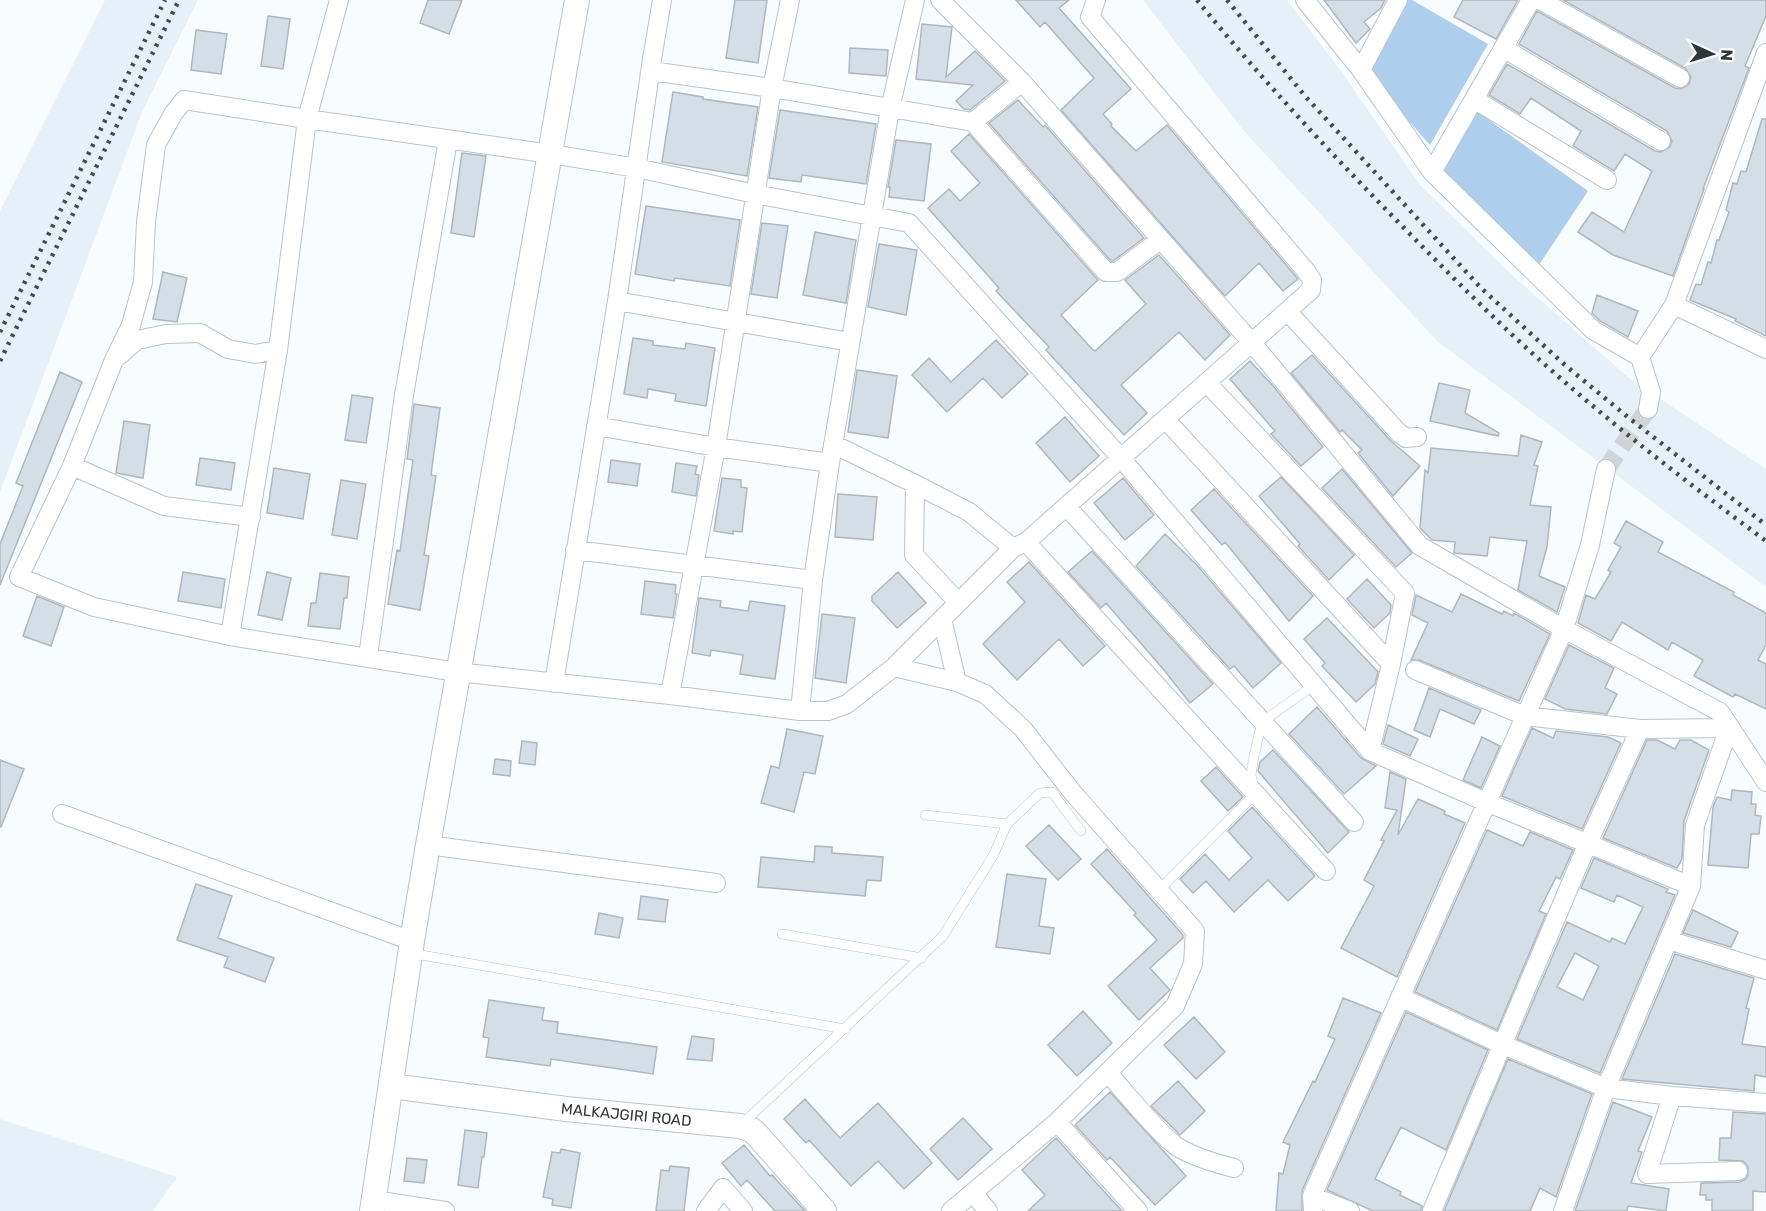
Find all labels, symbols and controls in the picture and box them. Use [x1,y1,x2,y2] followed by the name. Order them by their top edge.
[1682,24,1742,84] north arrow
[1717,49,1736,61] text: N
[560,1100,692,1130] street label: MALKAJGIRI ROAD

